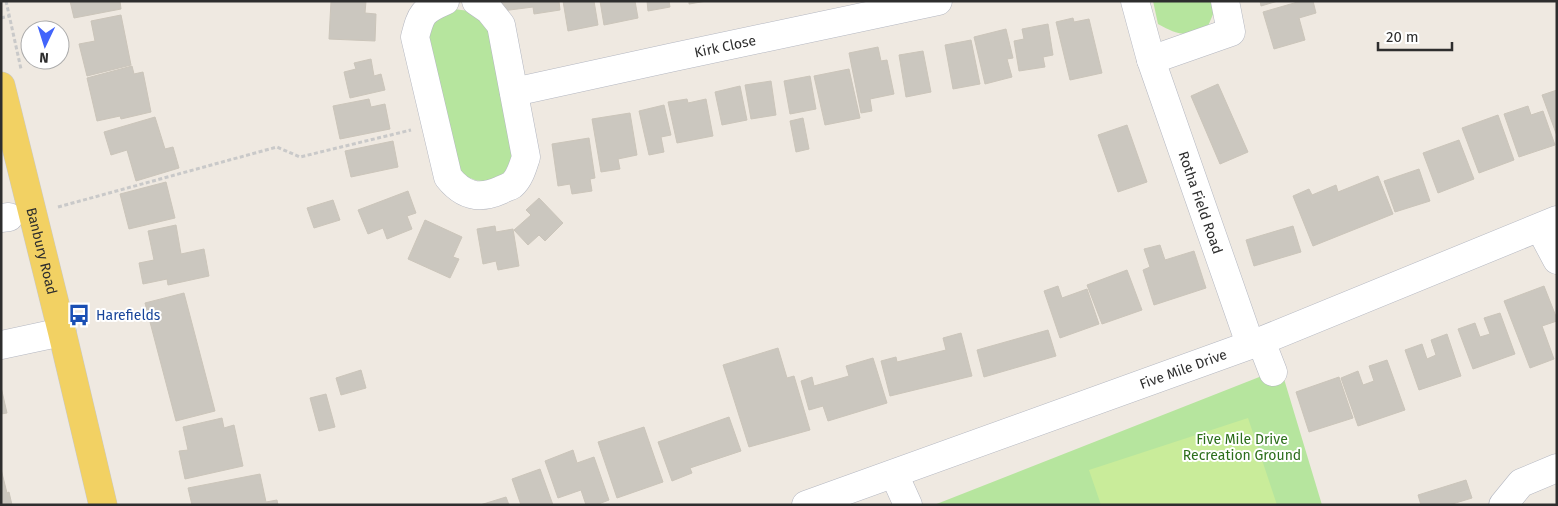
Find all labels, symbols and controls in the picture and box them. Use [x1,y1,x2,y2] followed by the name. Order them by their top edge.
[20,20,70,70] north arrow
[1378,20,1452,52] scale bar
[1386,28,1419,46] text: 20 m
[693,31,757,61] street label: Kirk Close
[39,49,49,66] text: N
[1175,149,1226,256] street label: Rotha Field Road
[23,206,61,296] street label: Banbury Road
[66,302,92,328] bus stop icon: Harefields
[96,307,161,324] place label: Harefields
[1137,345,1229,393] street label: Five Mile Drive
[1183,431,1301,464] park label: Five Mile Drive Recreation Ground

